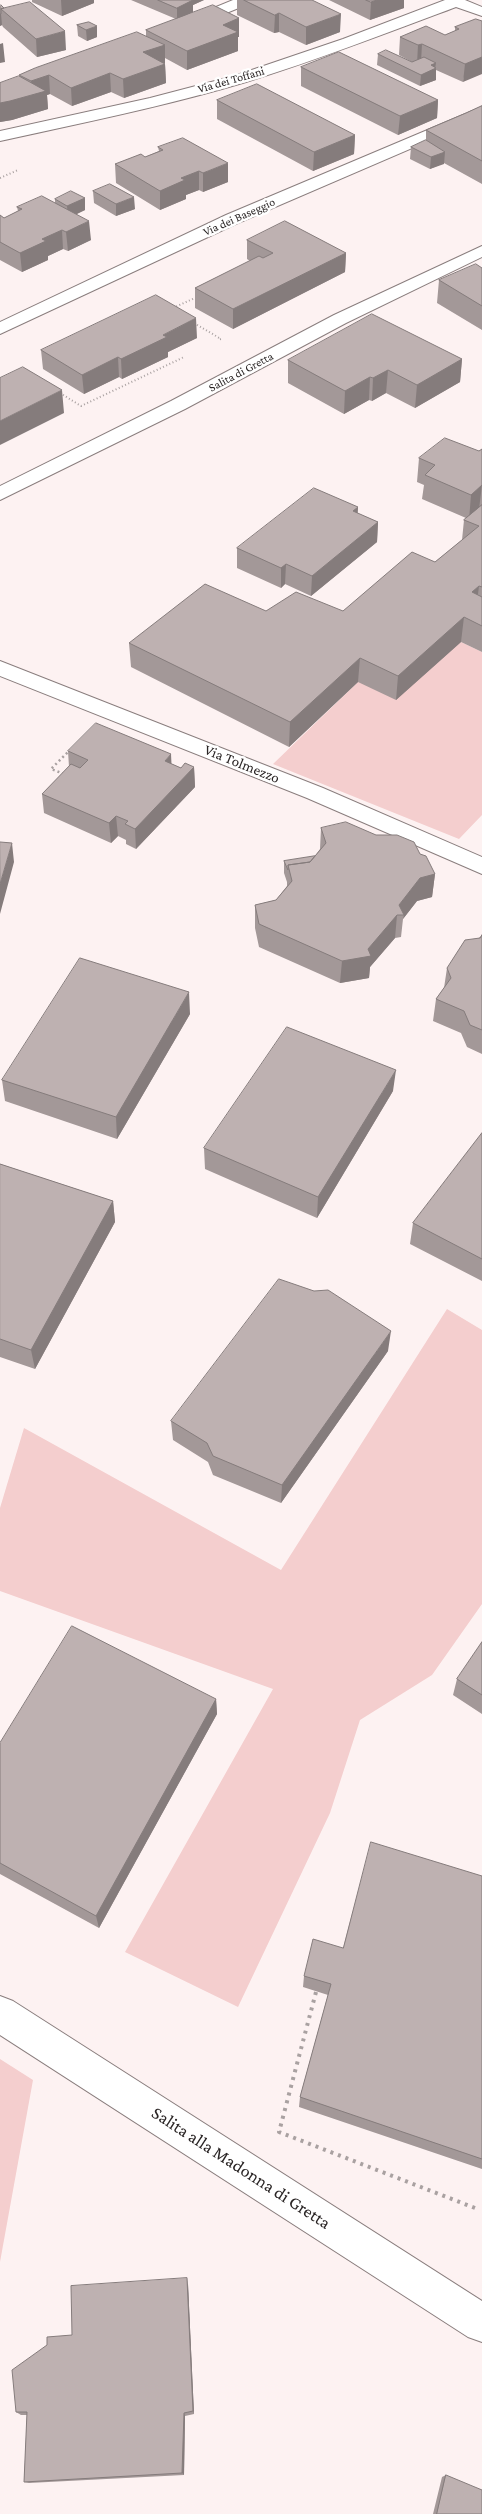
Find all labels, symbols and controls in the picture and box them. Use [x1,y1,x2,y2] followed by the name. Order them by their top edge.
[196,64,266,96] street label: Via dei Toffani
[201,195,277,239] street label: Via dei Baseggio
[206,349,276,395] street label: Salita di Gretta
[202,741,282,787] street label: Via Tolmezzo
[147,2102,335,2234] street label: Salita alla Madonna di Gretta

